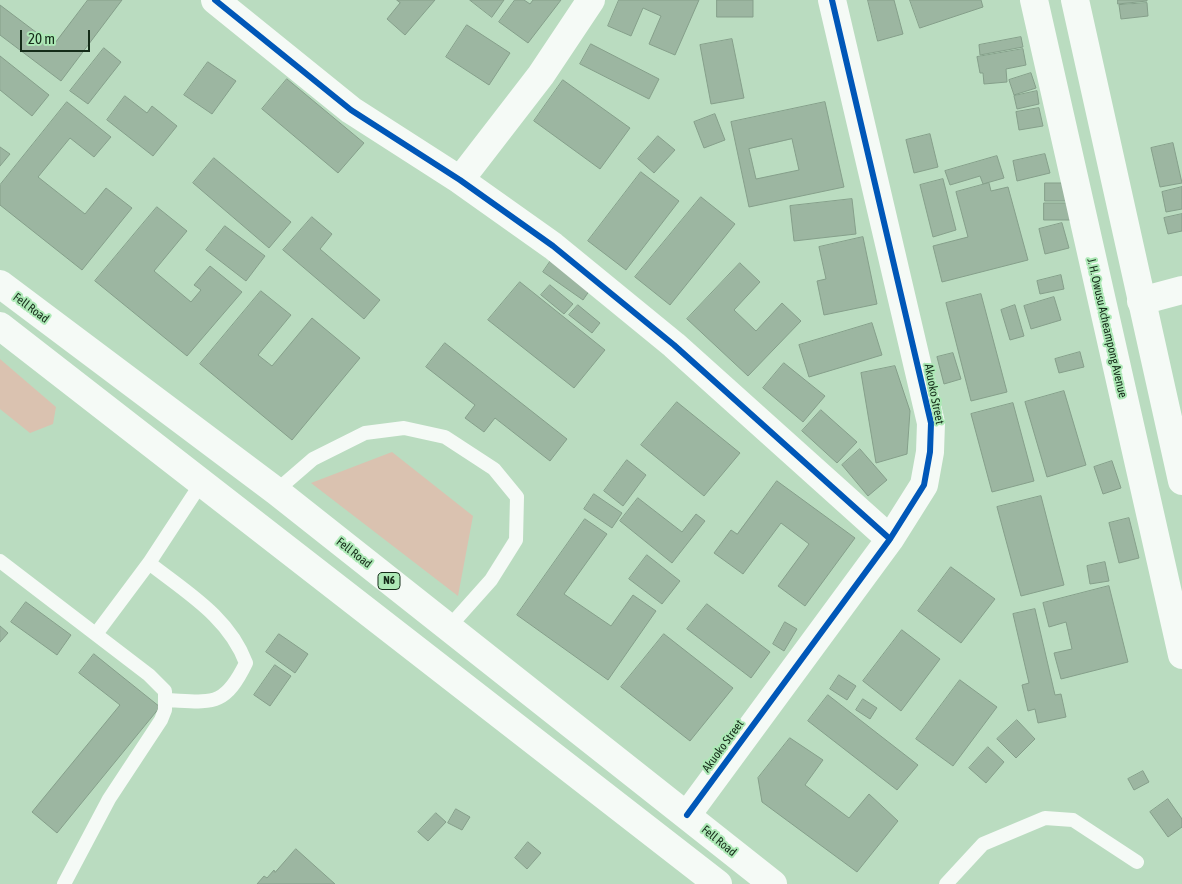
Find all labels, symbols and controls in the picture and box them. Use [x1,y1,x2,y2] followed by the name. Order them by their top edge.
[22,20,92,52] scale bar
[28,30,55,47] text: 20 m
[1084,257,1130,399] street label: J. H. Owusu Acheampong Avenue
[10,290,52,326] street label: Fell Road
[921,363,947,425] street label: Akuoko Street
[333,535,375,571] street label: Fell Road
[378,572,400,590] road number: N6
[699,717,747,775] street label: Akuoko Street
[699,823,739,859] street label: Fell Road

